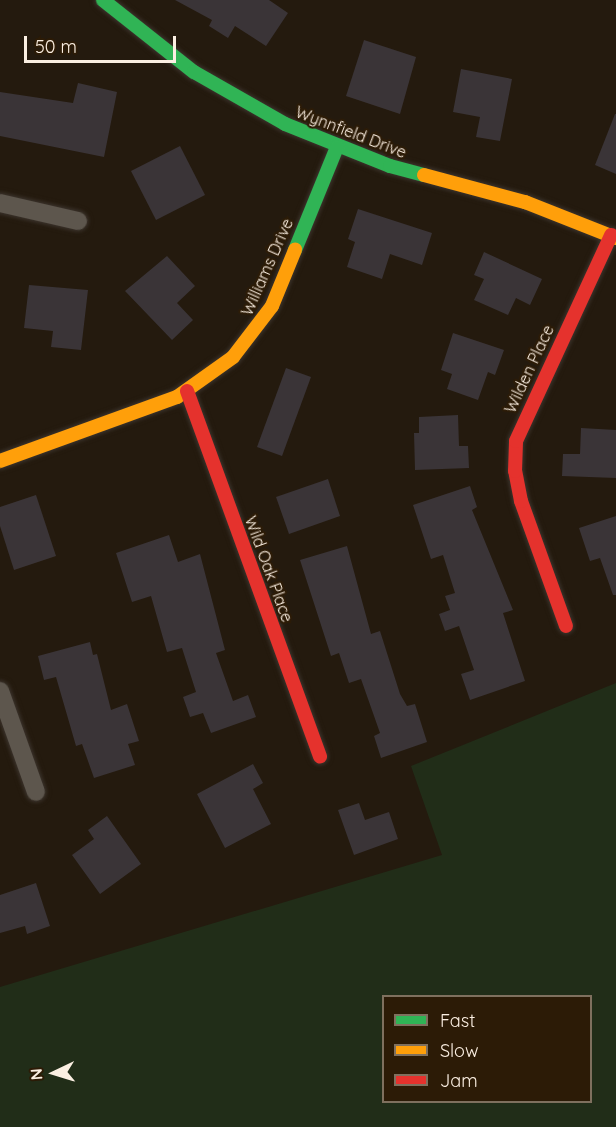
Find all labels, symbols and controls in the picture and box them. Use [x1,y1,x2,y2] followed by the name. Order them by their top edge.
[27,24,178,62] scale bar
[35,35,77,58] text: 50 m
[293,102,409,162] street label: Wynnfield Drive
[237,215,297,319] street label: Williams Drive
[500,322,558,416] street label: Wilden Place
[241,513,297,625] street label: Wild Oak Place
[382,995,592,1103] legend
[440,1009,475,1032] text: Fast
[440,1039,478,1062] text: Slow
[24,1043,84,1103] north arrow
[26,1068,46,1081] text: N
[440,1069,478,1092] text: Jam

